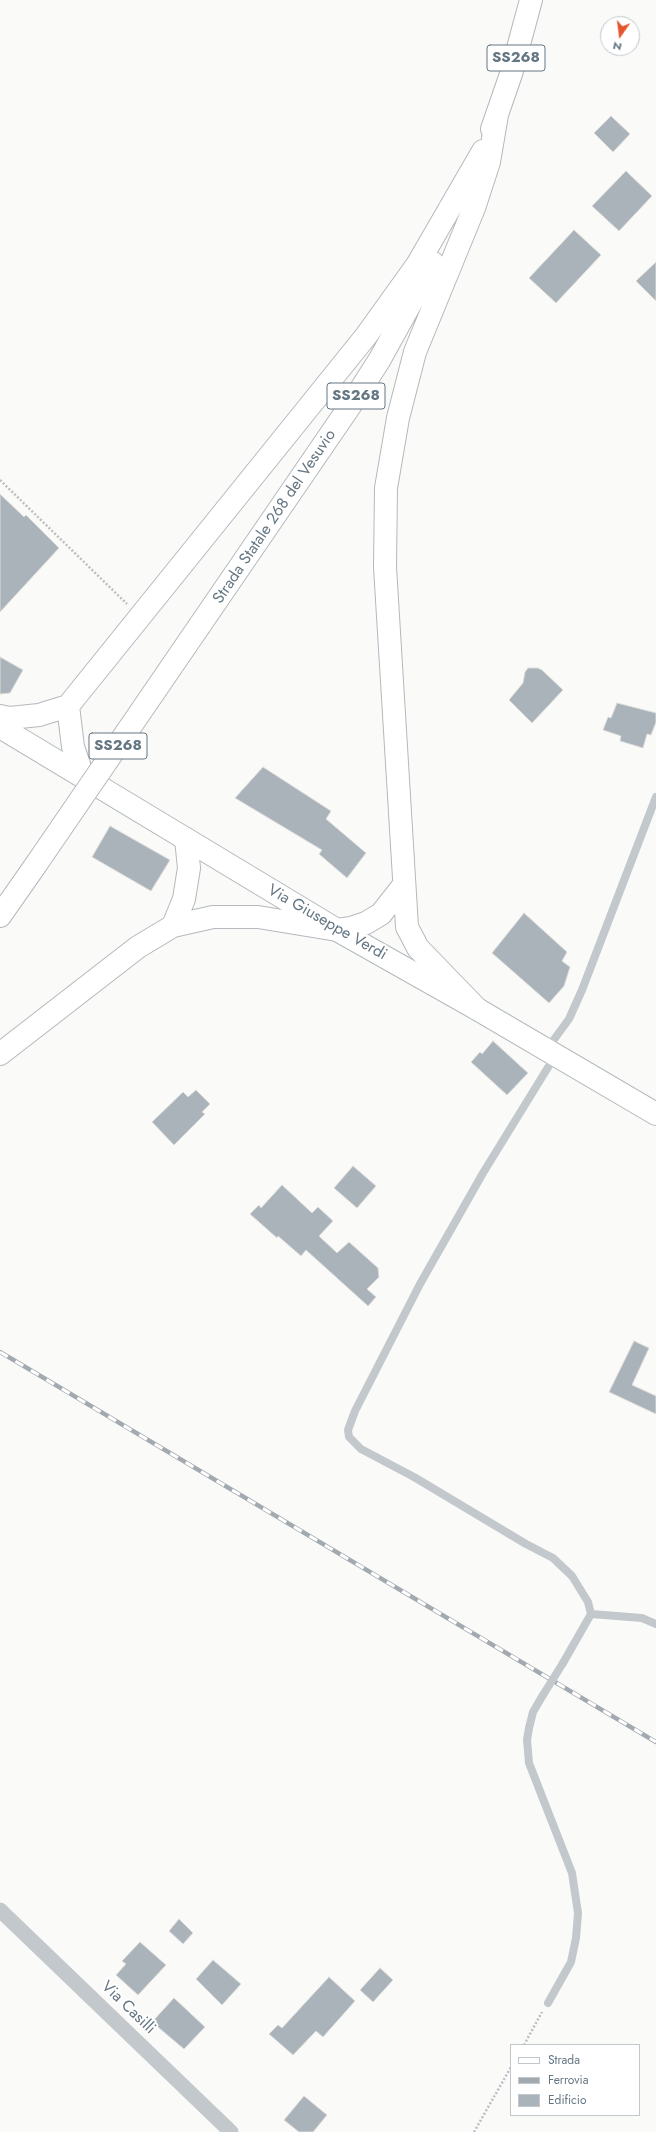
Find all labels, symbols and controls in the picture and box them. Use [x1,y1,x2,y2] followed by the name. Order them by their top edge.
[600,16,640,56] north arrow
[611,38,624,55] text: N
[487,45,545,71] road number: SS268
[327,383,385,409] road number: SS268
[209,426,341,608] street label: Strada Statale 268 del Vesuvio
[89,733,147,759] road number: SS268
[264,881,390,965] street label: Via Giuseppe Verdi
[97,1977,159,2039] street label: Via Casilli
[510,2044,640,2116] legend
[548,2051,580,2069] text: Strada
[548,2071,588,2089] text: Ferrovia
[548,2091,587,2109] text: Edificio

